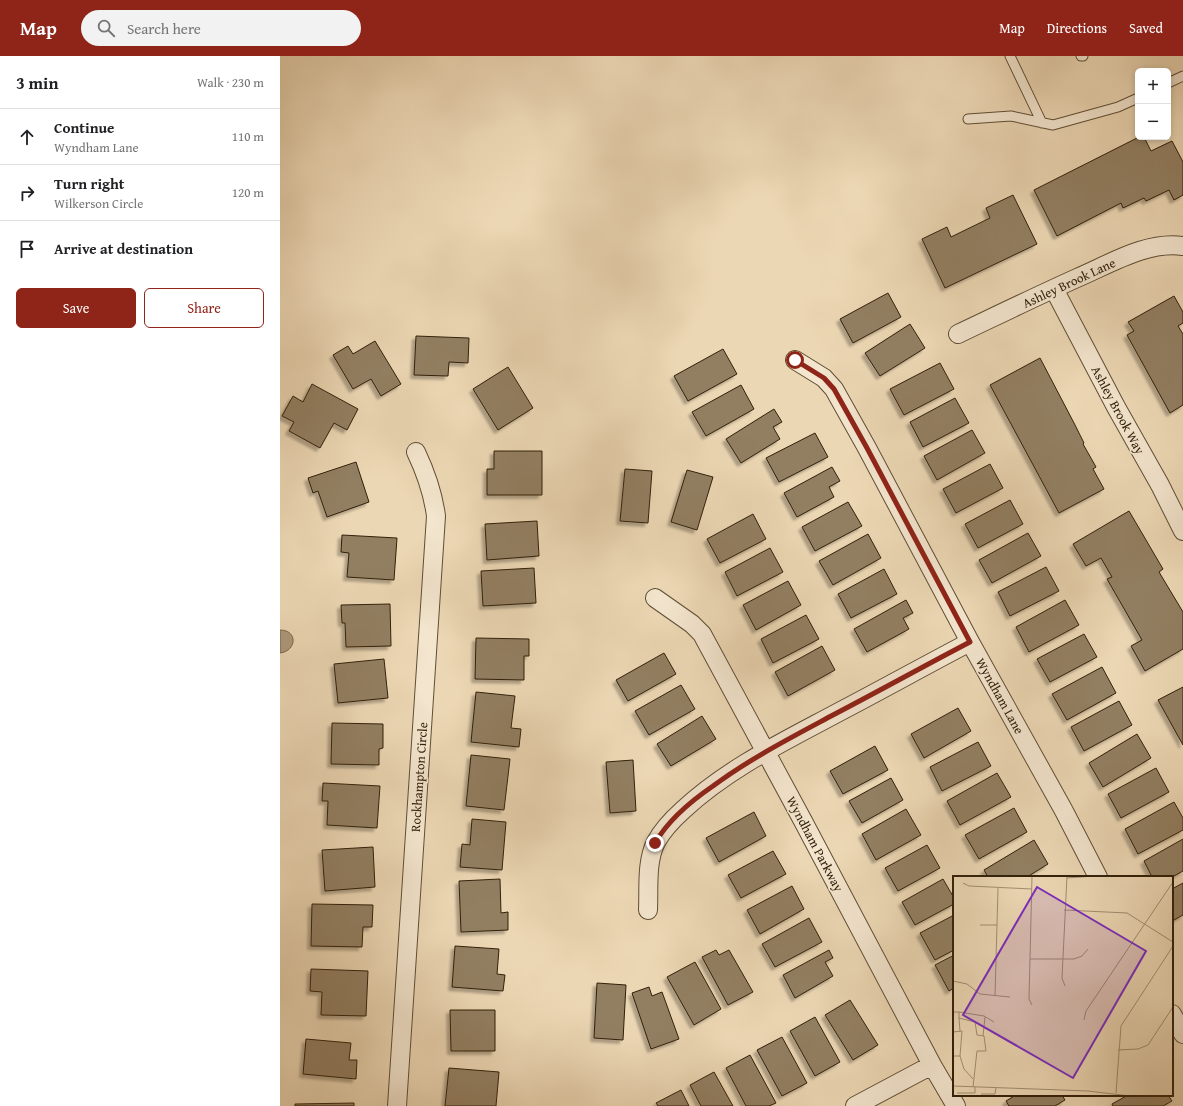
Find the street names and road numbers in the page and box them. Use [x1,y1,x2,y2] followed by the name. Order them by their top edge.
[1019,253,1119,313] street label: Ashley Brook Lane
[1087,362,1150,458] street label: Ashley Brook Way
[971,654,1029,738] street label: Wyndham Lane
[406,721,432,833] street label: Rockhampton Circle
[782,793,848,895] street label: Wyndham Parkway

